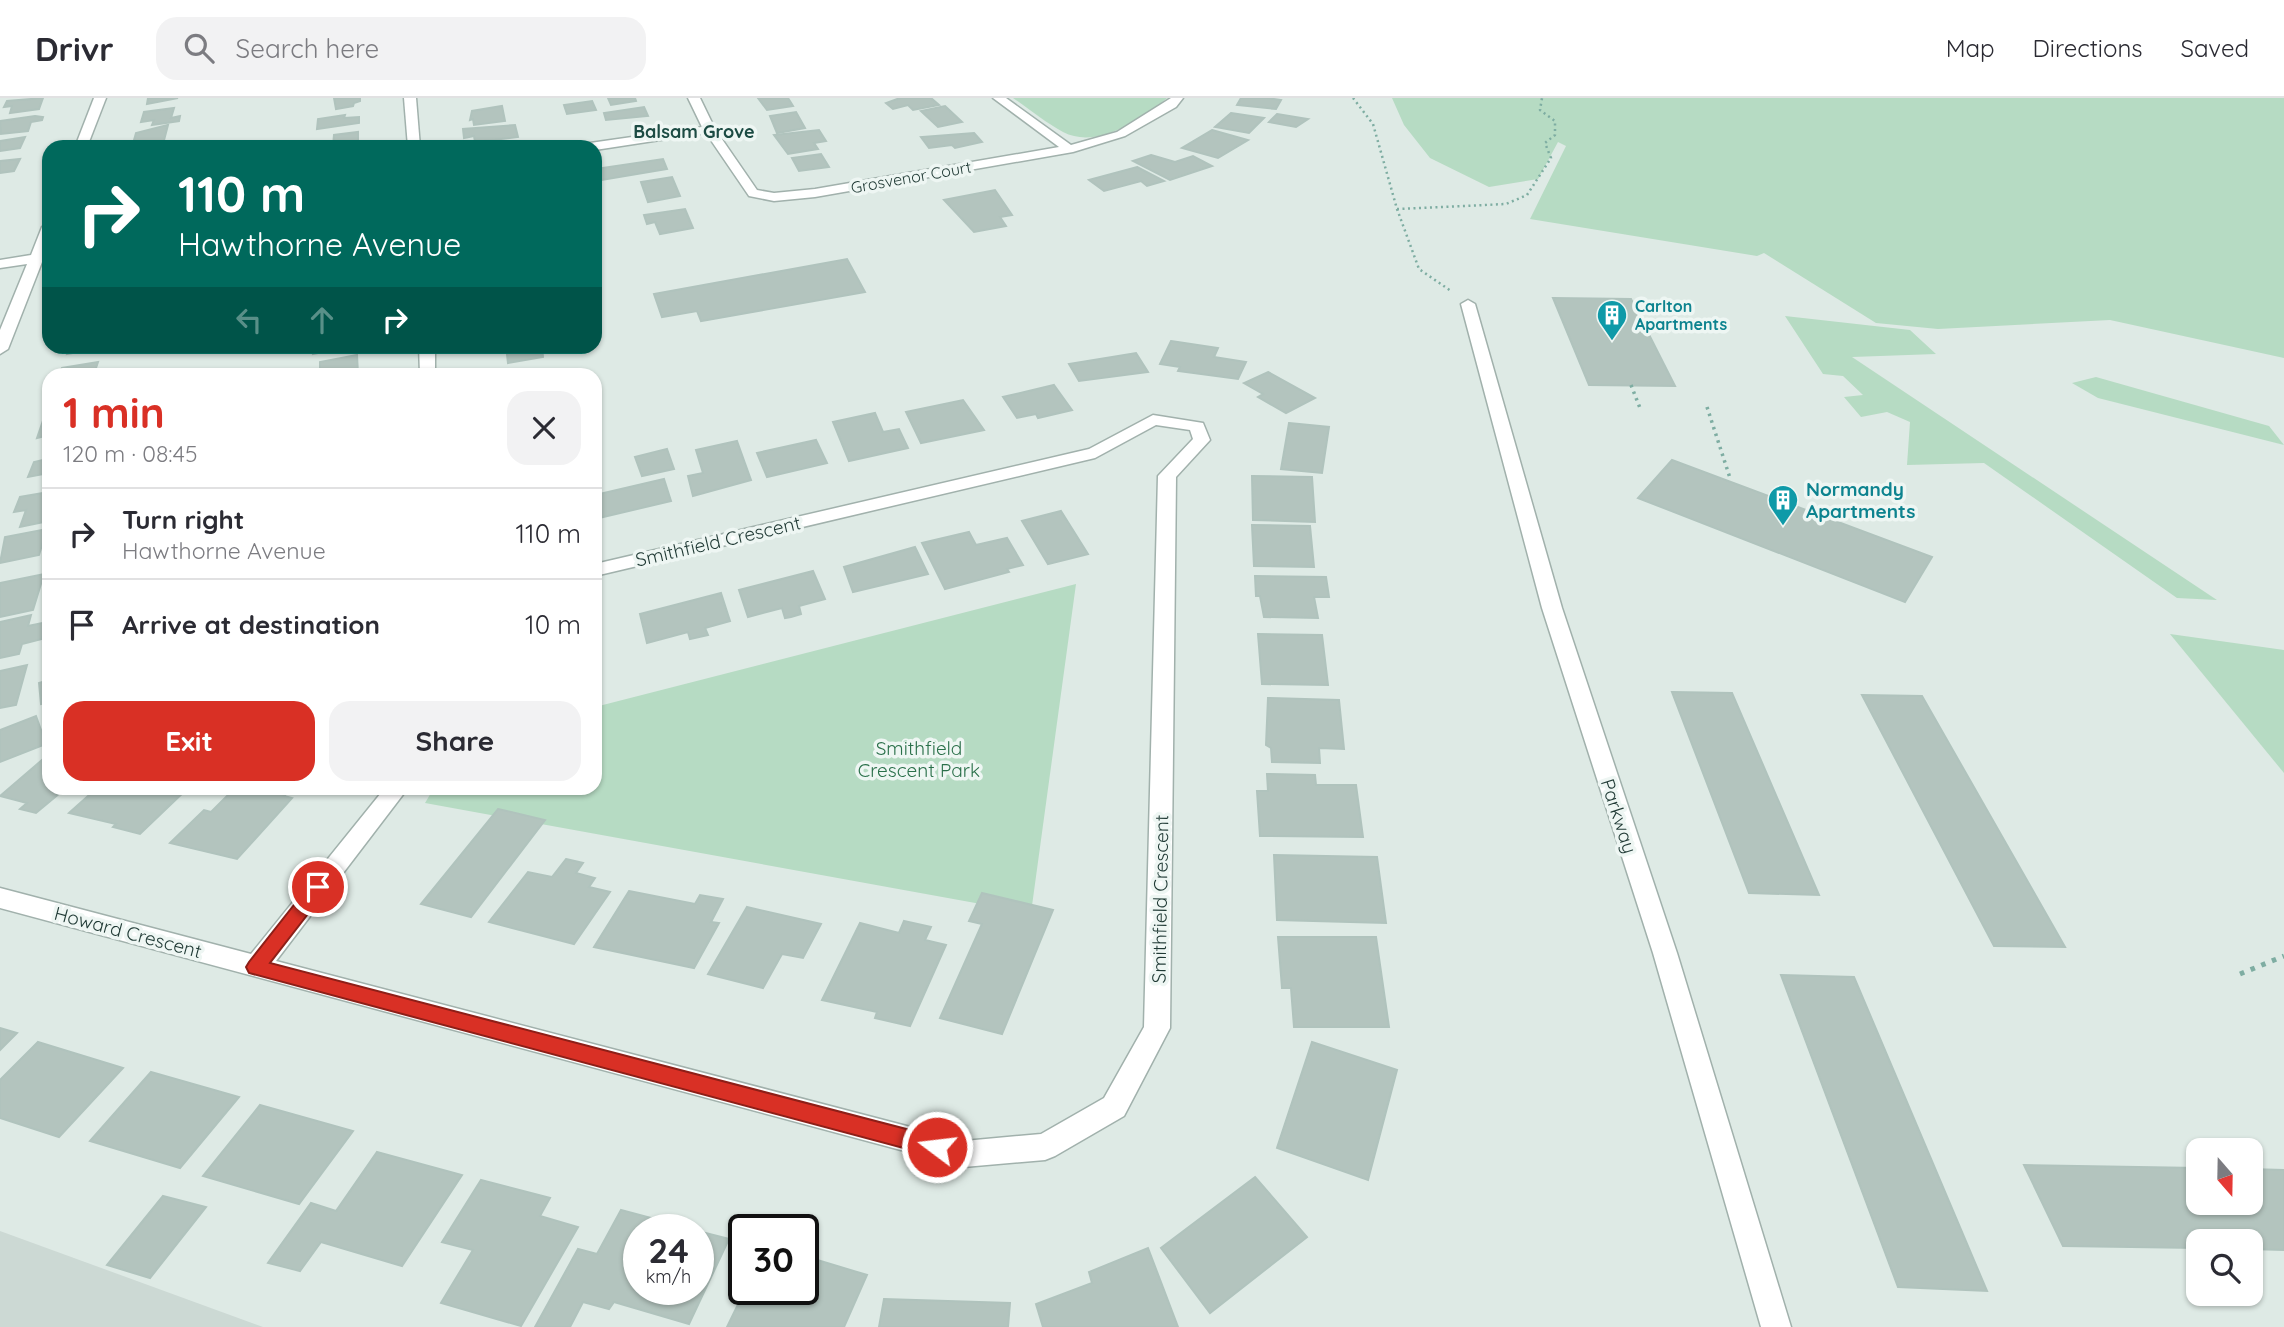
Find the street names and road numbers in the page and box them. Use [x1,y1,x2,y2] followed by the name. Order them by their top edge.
[849,157,973,197] street label: Grosvenor Court
[633,510,803,572] street label: Smithfield Crescent
[1596,776,1642,856] street label: Parkway
[1147,814,1173,984] street label: Smithfield Crescent
[52,901,204,963] street label: Howard Crescent

